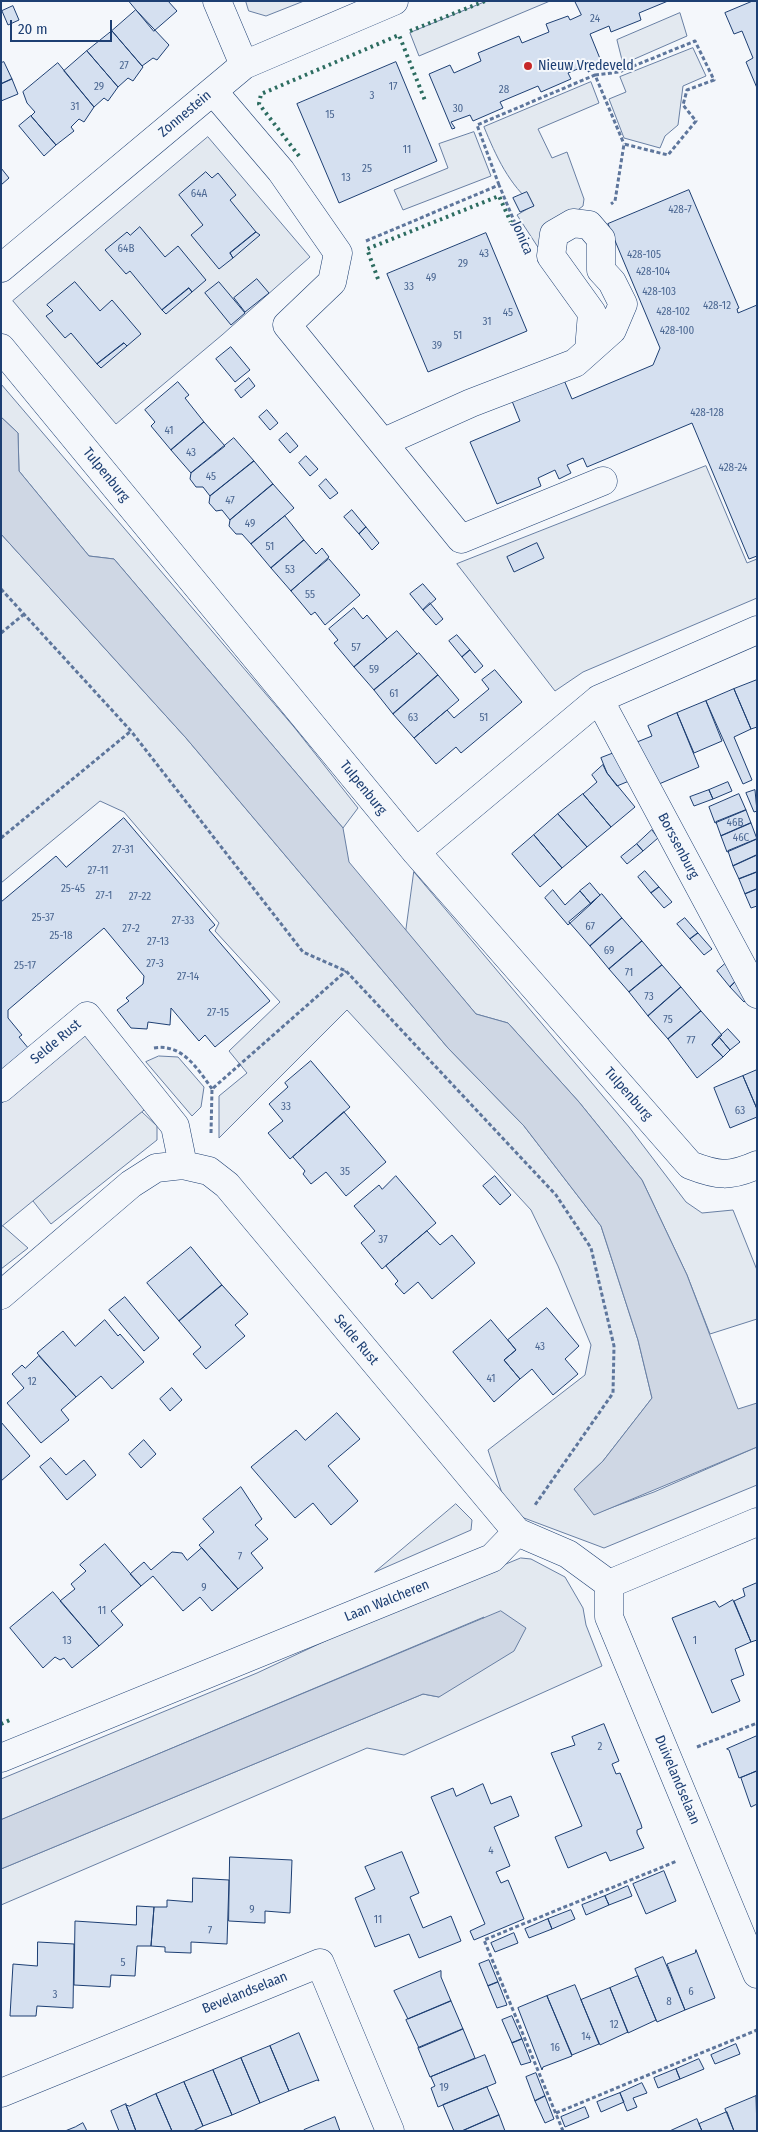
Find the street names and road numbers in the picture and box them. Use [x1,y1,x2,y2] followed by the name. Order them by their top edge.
[155,87,215,141] street label: Zonnestein
[507,219,537,257] street label: Jonica
[79,445,133,505] street label: Tulpenburg
[336,758,390,818] street label: Tulpenburg
[654,810,702,882] street label: Borssenburg
[27,1016,85,1068] street label: Selde Rust
[600,1064,656,1124] street label: Tulpenburg
[330,1311,382,1369] street label: Selde Rust
[342,1576,432,1626] street label: Laan Walcheren
[651,1733,703,1827] street label: Duivelandselaan
[200,1968,290,2018] street label: Bevelandselaan

